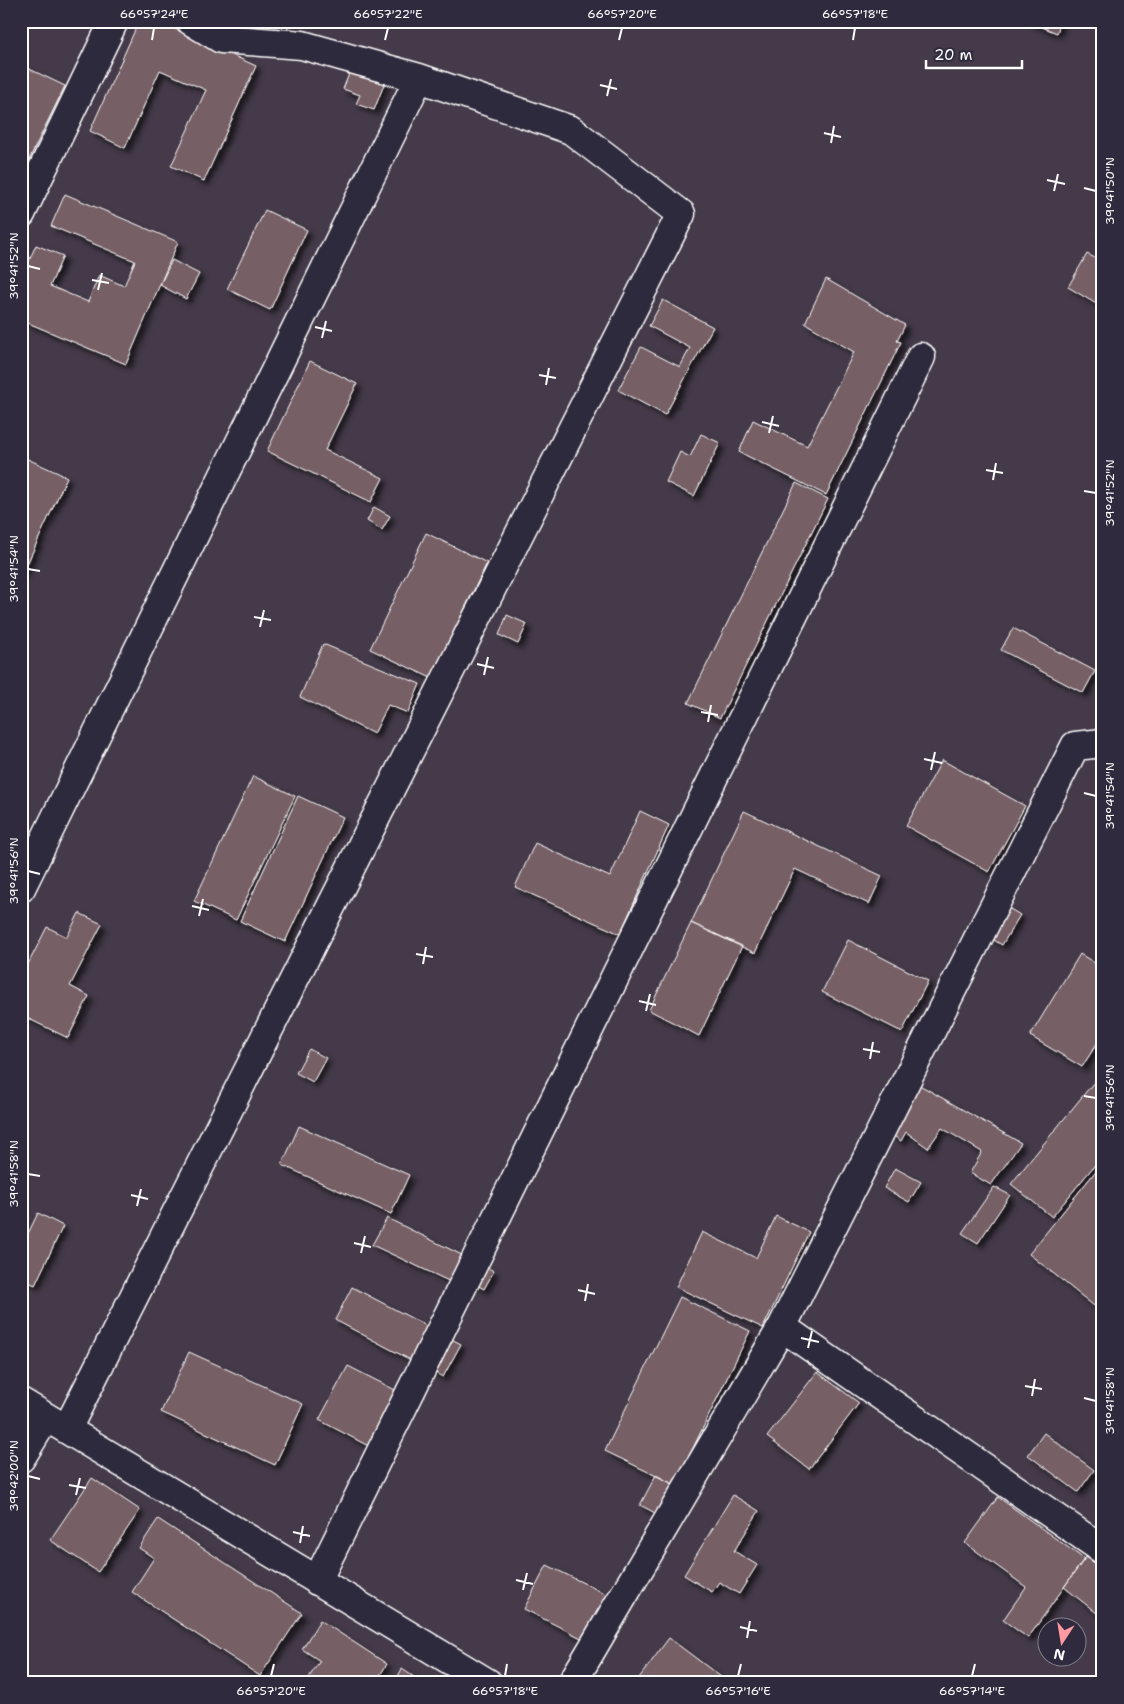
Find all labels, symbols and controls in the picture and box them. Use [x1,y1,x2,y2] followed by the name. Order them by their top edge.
[120,6,188,22] text: 66°57'24"E
[354,6,422,22] text: 66°57'22"E
[587,6,657,22] text: 66°57'20"E
[822,6,888,22] text: 66°57'18"E
[926,38,1023,70] scale bar
[934,45,973,65] text: 20 m
[1102,157,1118,225] text: 39°41'50"N
[6,232,22,300] text: 39°41'52"N
[1102,459,1118,527] text: 39°41'52"N
[6,535,22,603] text: 39°41'54"N
[1102,762,1118,830] text: 39°41'54"N
[6,837,22,905] text: 39°41'56"N
[1102,1064,1118,1132] text: 39°41'56"N
[6,1140,22,1208] text: 39°41'58"N
[1102,1367,1118,1435] text: 39°41'58"N
[6,1440,22,1512] text: 39°42'00"N
[1036,1616,1086,1666] north arrow
[1052,1645,1067,1665] text: N
[236,1683,306,1699] text: 66°57'20"E
[472,1683,538,1699] text: 66°57'18"E
[705,1683,771,1699] text: 66°57'16"E
[939,1683,1005,1699] text: 66°57'14"E

